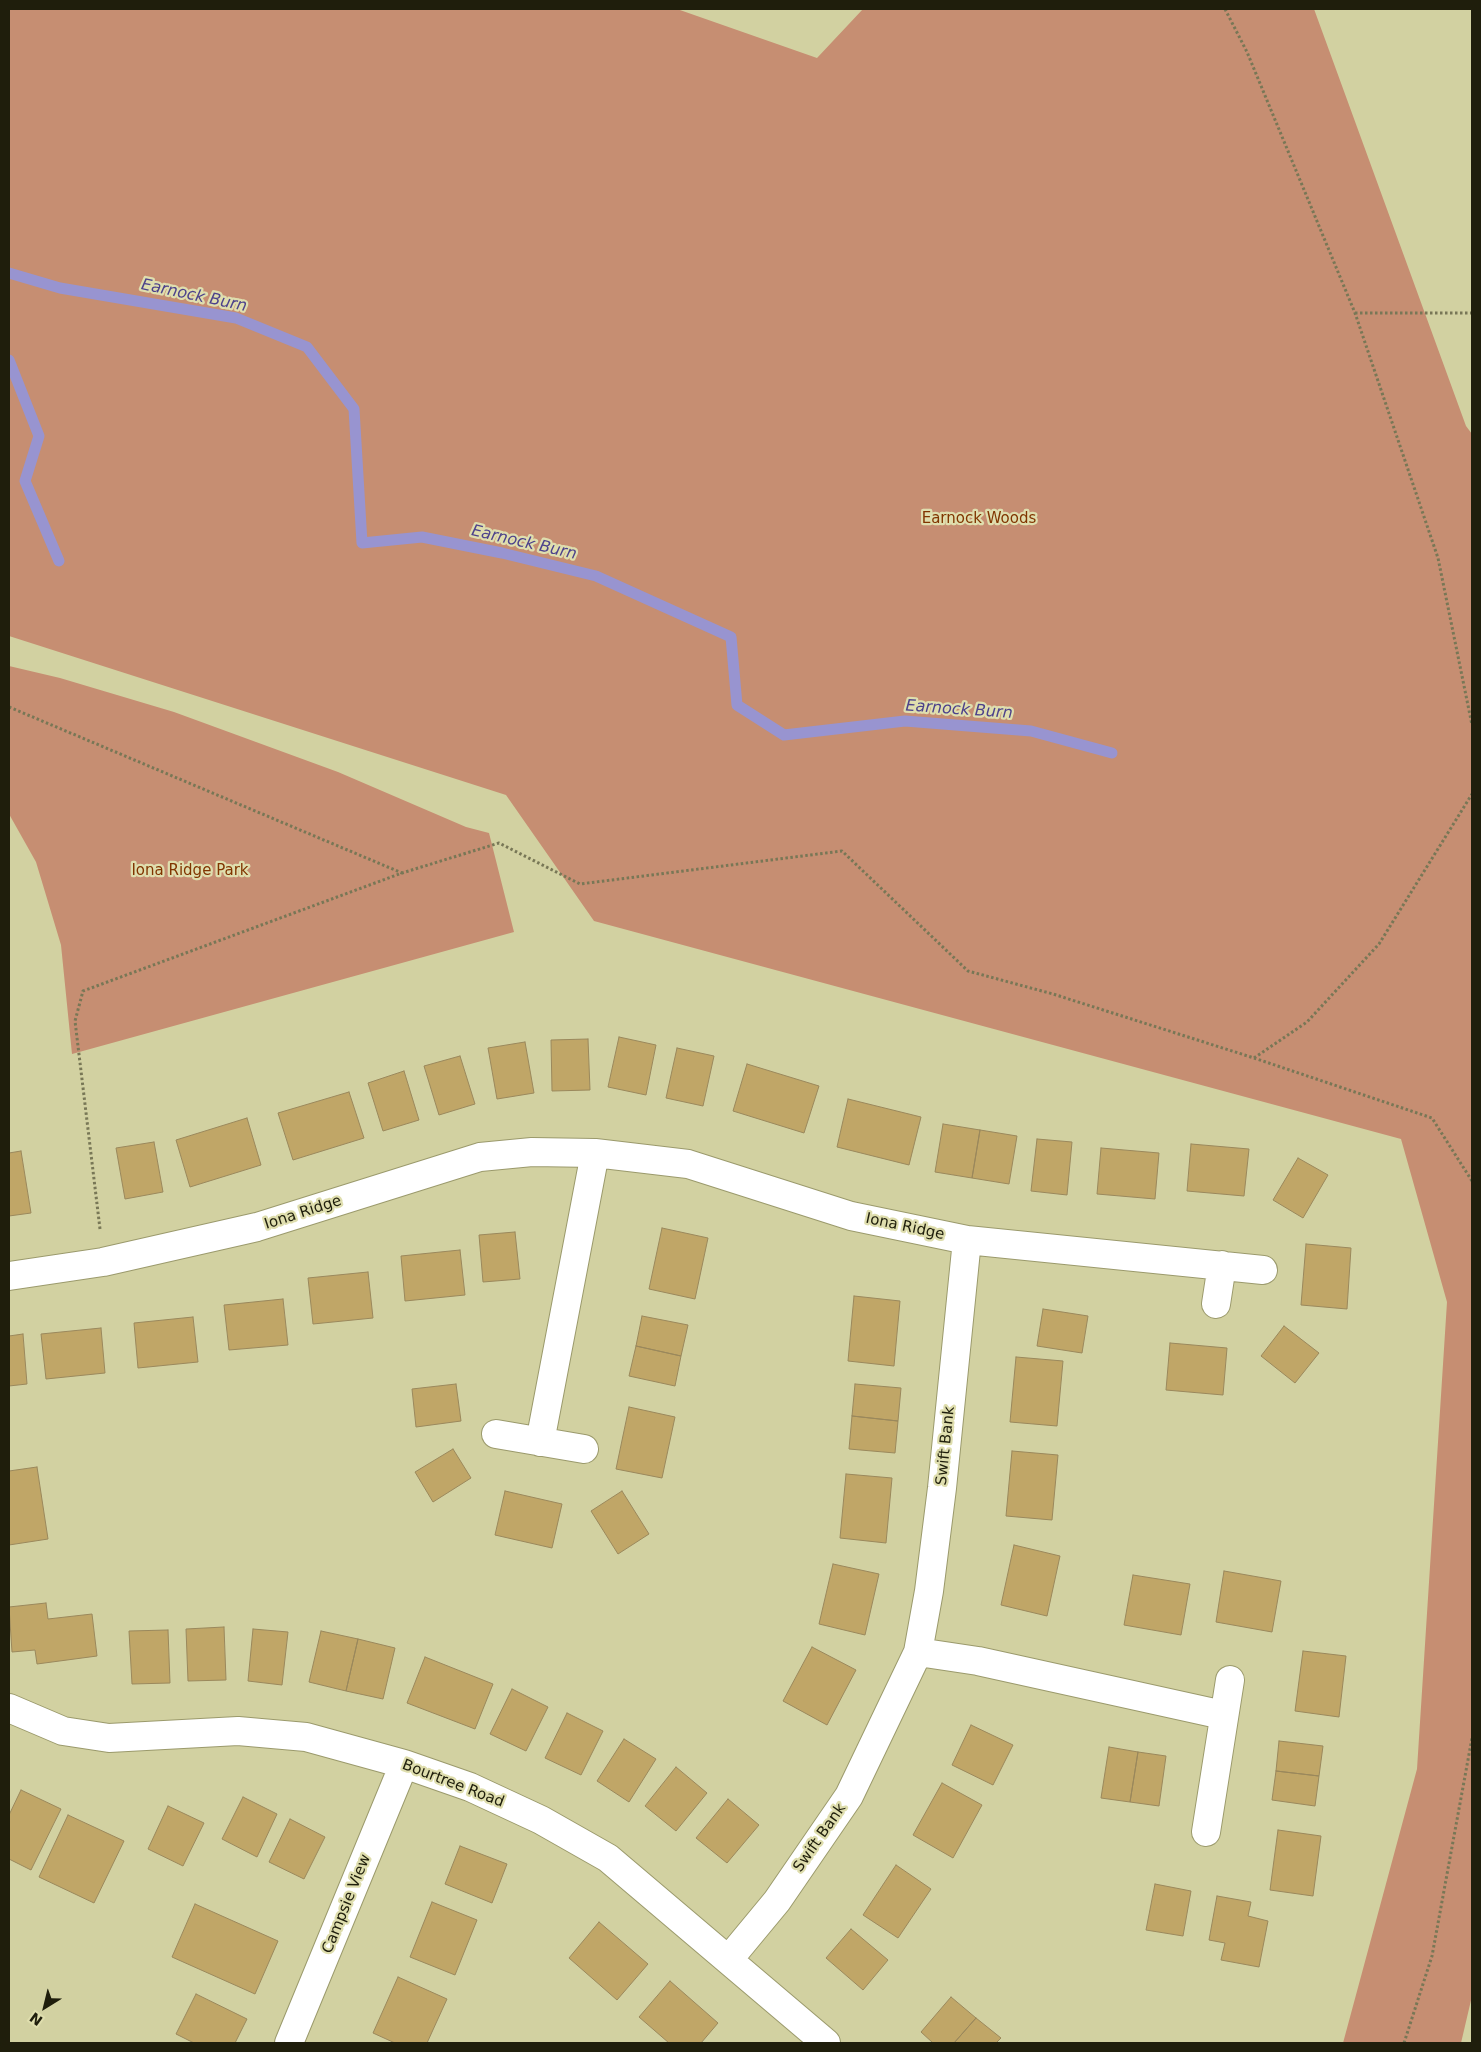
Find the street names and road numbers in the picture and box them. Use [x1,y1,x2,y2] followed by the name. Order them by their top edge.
[262,1192,344,1234] street label: Iona Ridge
[864,1210,946,1244] street label: Iona Ridge
[933,1406,959,1486] street label: Swift Bank
[399,1756,507,1812] street label: Bourtree Road
[790,1800,850,1876] street label: Swift Bank
[319,1852,375,1956] street label: Campsie View

